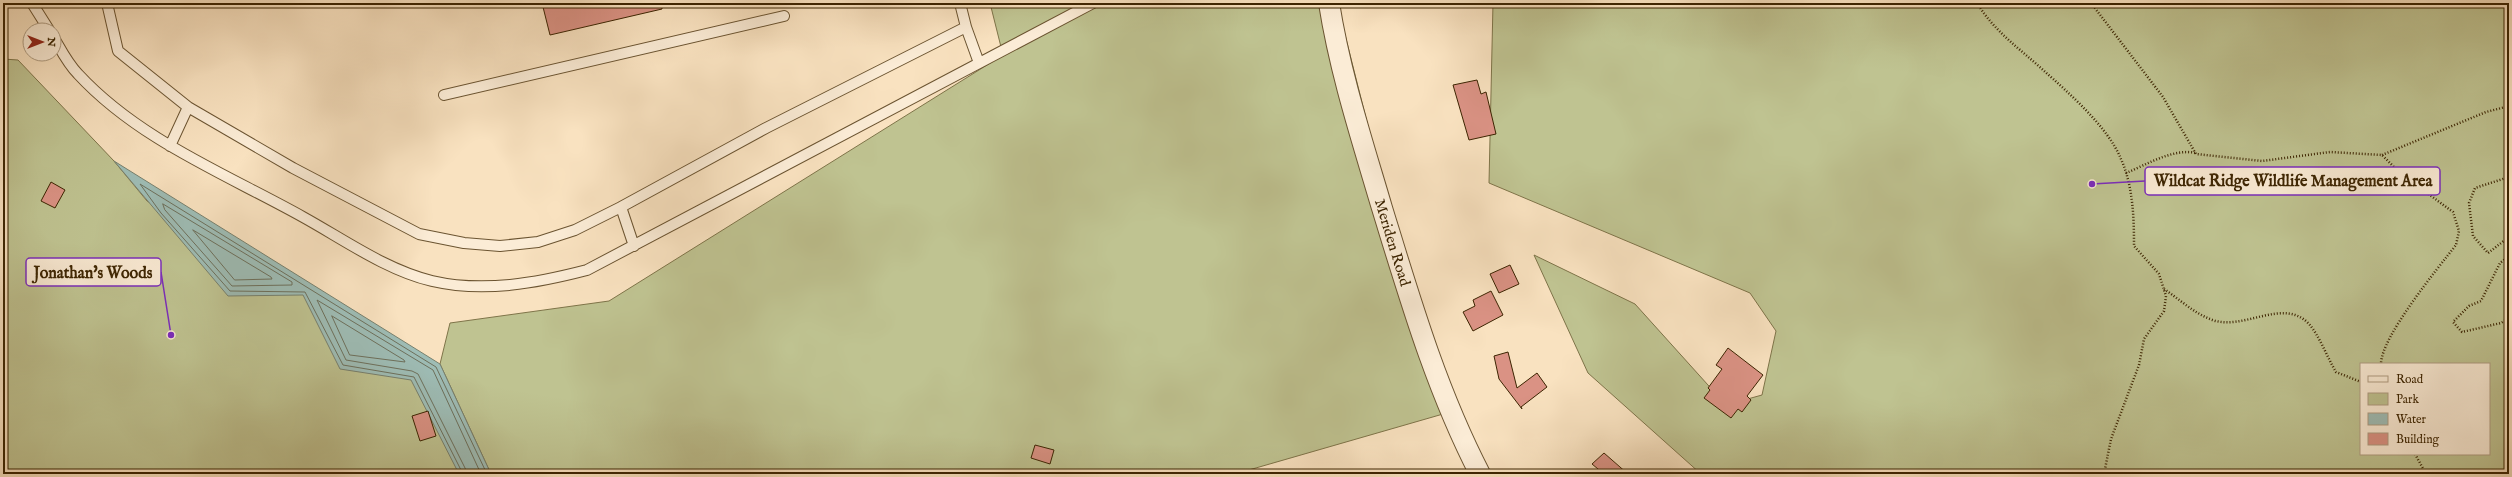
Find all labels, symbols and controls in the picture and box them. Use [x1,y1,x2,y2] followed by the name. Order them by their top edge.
[22,22,62,62] north arrow
[44,36,58,47] text: N
[2145,167,2440,195] callout: Wildcat Ridge Wildlife Management Area
[2153,172,2433,192] text: Wildcat Ridge Wildlife Management Area
[1370,197,1415,290] street label: Meriden Road
[26,258,161,286] callout: Jonathan's Woods
[32,264,153,284] text: Jonathan's Woods
[2360,363,2490,455] legend
[2396,372,2424,387] text: Road
[2396,392,2419,407] text: Park
[2396,412,2427,427] text: Water
[2396,432,2440,447] text: Building

